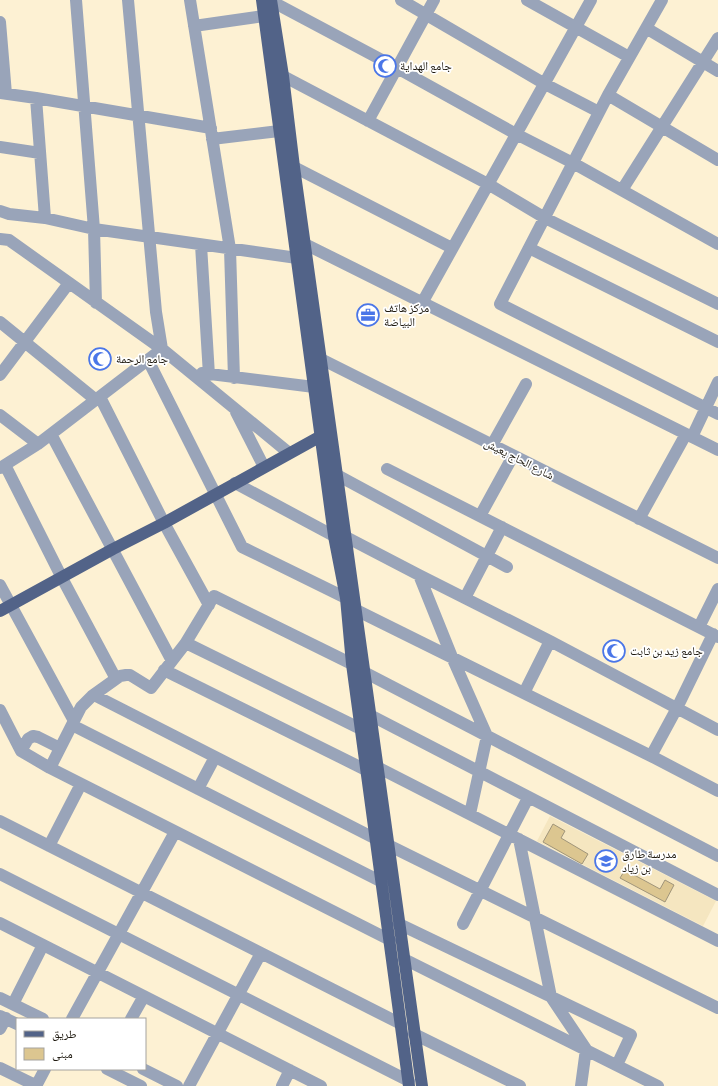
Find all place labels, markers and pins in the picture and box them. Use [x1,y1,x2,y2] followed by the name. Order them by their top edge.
[372,53,398,79] mosque icon: جامع الهداية
[400,60,452,73] place label: جامع الهداية
[355,302,381,328] office icon: مركز هاتف البياضة
[384,302,429,329] place label: مركز هاتف البياضة
[87,346,113,372] mosque icon: جامع الرحمة
[116,353,168,366] place label: جامع الرحمة
[601,638,627,664] mosque icon: جامع زيد بن ثابت
[630,645,703,658] place label: جامع زيد بن ثابت
[593,848,619,874] school or university icon: مدرسة طارق بن زياد
[622,848,676,875] place label: مدرسة طارق بن زياد

